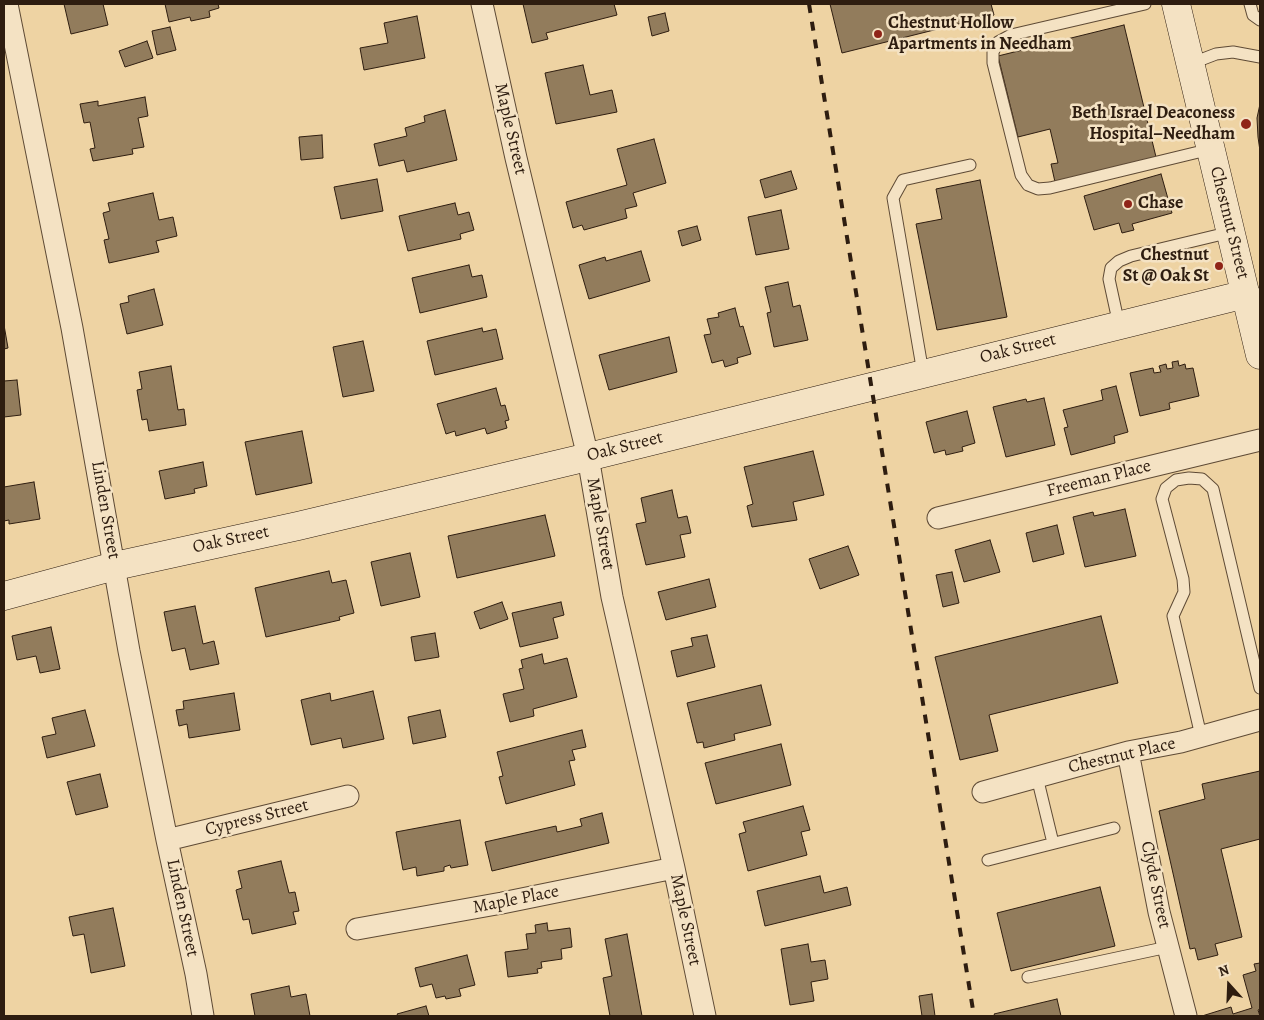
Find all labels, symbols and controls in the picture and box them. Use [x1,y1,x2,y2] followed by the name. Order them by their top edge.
[888,13,1072,56] place label: Chestnut Hollow Apartments in Needham
[872,28,884,40] marker: Chestnut Hollow Apartments in Needham
[489,81,531,177] street label: Maple Street
[1072,103,1235,146] place label: Beth Israel Deaconess Hospital–Needham
[1239,117,1253,131] marker: Beth Israel Deaconess Hospital–Needham
[1205,164,1253,282] street label: Chestnut Street
[1138,193,1183,215] place label: Chase
[1122,198,1134,210] marker: Chase
[1123,245,1209,288] place label: Chestnut St @ Oak St
[1213,260,1225,272] marker: Chestnut St @ Oak St
[978,329,1058,369] street label: Oak Street
[585,427,665,467] street label: Oak Street
[1045,456,1153,502] street label: Freeman Place
[86,459,124,561] street label: Linden Street
[581,476,619,572] street label: Maple Street
[191,521,271,559] street label: Oak Street
[1066,733,1178,779] street label: Chestnut Place
[203,795,311,841] street label: Cypress Street
[1135,839,1175,931] street label: Clyde Street
[161,857,203,959] street label: Linden Street
[665,872,705,968] street label: Maple Street
[471,881,561,919] street label: Maple Place
[1204,960,1254,1010] north arrow
[1216,960,1232,981] text: N

